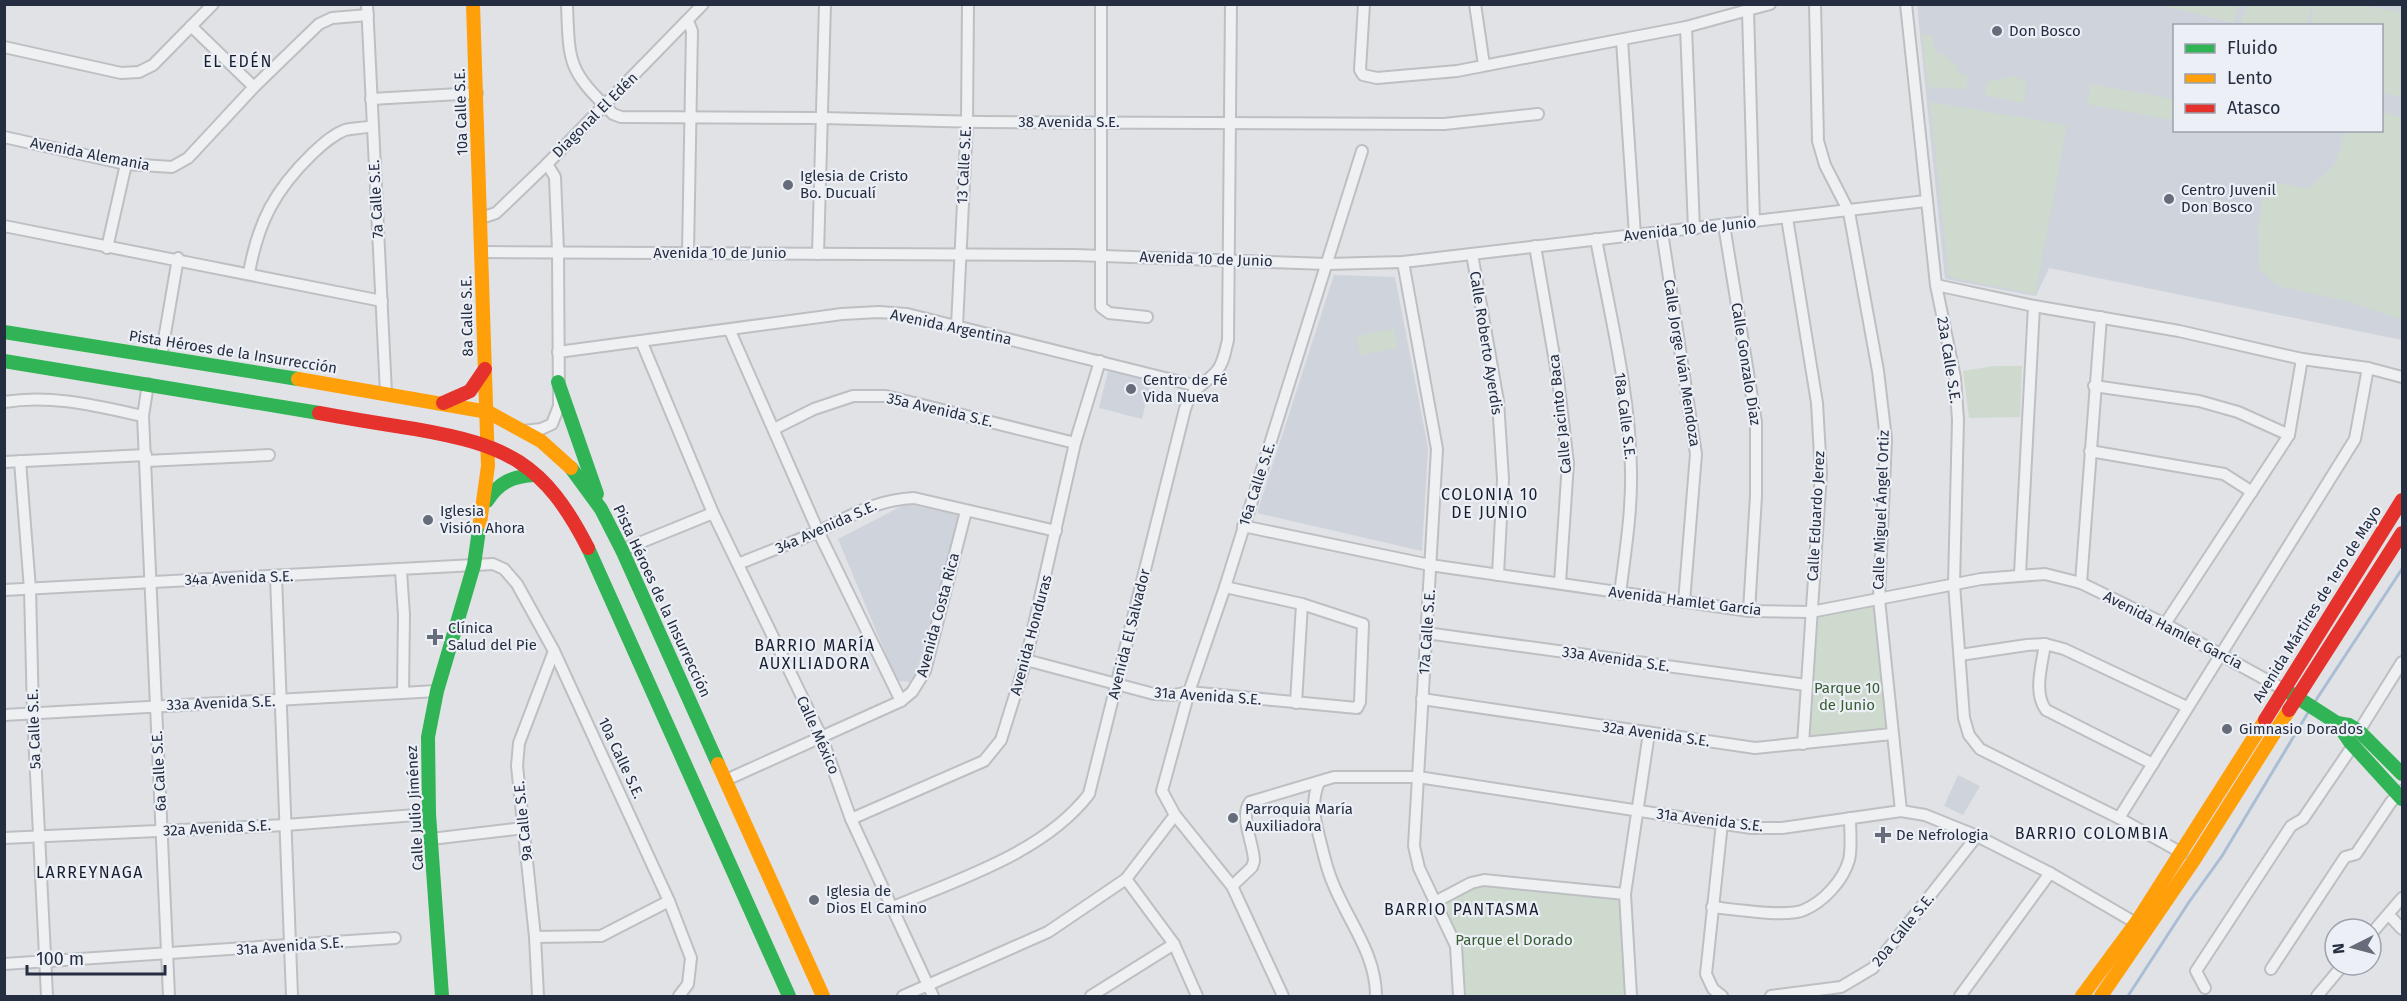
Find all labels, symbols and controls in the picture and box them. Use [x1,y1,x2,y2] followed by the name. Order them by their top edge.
[2009,22,2081,40] place label: Don Bosco
[1990,24,2004,38] marker: Don Bosco
[2173,24,2383,132] legend
[2227,37,2278,59] text: Fluido
[203,51,273,71] district label: EL EDÉN
[2227,67,2273,89] text: Lento
[450,68,472,156] street label: 10a Calle S.E.
[549,69,641,161] street label: Diagonal El Edén
[2227,97,2280,119] text: Atasco
[1018,113,1120,131] street label: 38 Avenida S.E.
[953,125,975,205] street label: 13 Calle S.E.
[29,134,151,174] street label: Avenida Alemania
[365,159,387,239] street label: 7a Calle S.E.
[800,167,908,202] place label: Iglesia de Cristo Bo. Ducualí
[781,178,795,192] marker: Iglesia de Cristo Bo. Ducualí
[2181,181,2276,216] place label: Centro Juvenil Don Bosco
[2162,192,2176,206] marker: Centro Juvenil Don Bosco
[1623,213,1757,245] street label: Avenida 10 de Junio
[653,244,787,262] street label: Avenida 10 de Junio
[1139,248,1273,270] street label: Avenida 10 de Junio
[1466,270,1506,416] street label: Calle Roberto Ayerdis
[457,275,477,357] street label: 8a Calle S.E.
[1660,278,1704,448] street label: Calle Jorge Iván Mendoza
[1727,301,1765,427] street label: Calle Gonzalo Díaz
[889,305,1013,349] street label: Avenida Argentina
[1933,315,1965,405] street label: 23a Calle S.E.
[128,327,338,377] street label: Pista Héroes de la Insurrección
[1545,353,1575,475] street label: Calle Jacinto Baca
[1143,371,1228,406] place label: Centro de Fé Vida Nueva
[1611,372,1639,460] street label: 18a Calle S.E.
[1124,382,1138,396] marker: Centro de Fé Vida Nueva
[885,389,995,431] street label: 35a Avenida S.E.
[1869,429,1893,590] street label: Calle Miguel Ángel Ortiz
[1235,440,1279,528] street label: 16a Calle S.E.
[1804,450,1828,582] street label: Calle Eduardo Jerez
[1441,485,1539,522] district label: COLONIA 10 DE JUNIO
[772,497,880,557] street label: 34a Avenida S.E.
[440,502,525,537] place label: Iglesia Visión Ahora
[609,502,715,700] street label: Pista Héroes de la Insurrección
[2249,502,2385,706] street label: Avenida Mártires de 1ero de Mayo
[421,513,435,527] marker: Iglesia Visión Ahora
[913,551,963,679] street label: Avenida Costa Rica
[184,567,294,589] street label: 34a Avenida S.E.
[1104,567,1154,701] street label: Avenida El Salvador
[1006,573,1056,697] street label: Avenida Honduras
[1608,583,1762,619] street label: Avenida Hamlet García
[2100,587,2246,673] street label: Avenida Hamlet García
[1415,589,1439,675] street label: 17a Calle S.E.
[448,619,537,654] place label: Clínica Salud del Pie
[426,628,444,646] marker: Clínica Salud del Pie
[754,635,876,673] district label: BARRIO MARÍA AUXILIADORA
[1561,643,1671,675] street label: 33a Avenida S.E.
[1814,679,1880,714] park label: Parque 10 de Junio
[1154,683,1262,709] street label: 31a Avenida S.E.
[24,689,44,769] street label: 5a Calle S.E.
[166,692,276,714] street label: 33a Avenida S.E.
[793,693,843,777] street label: Calle México
[594,715,648,801] street label: 10a Calle S.E.
[1601,718,1711,750] street label: 32a Avenida S.E.
[2239,720,2363,738] place label: Gimnasio Dorados
[2220,722,2234,736] marker: Gimnasio Dorados
[148,730,170,812] street label: 6a Calle S.E.
[403,745,427,871] street label: Calle Julio Jiménez
[510,780,536,862] street label: 9a Calle S.E.
[1245,800,1353,835] place label: Parroquia María Auxiliadora
[1656,805,1764,835] street label: 31a Avenida S.E.
[1226,811,1240,825] marker: Parroquia María Auxiliadora
[162,816,272,840] street label: 32a Avenida S.E.
[2015,824,2169,843] district label: BARRIO COLOMBIA
[1874,826,1892,844] marker: De Nefrologia
[1896,826,1989,844] place label: De Nefrologia
[36,863,144,882] district label: LARREYNAGA
[826,882,927,917] place label: Iglesia de Dios El Camino
[1868,890,1938,970] street label: 20a Calle S.E.
[807,893,821,907] marker: Iglesia de Dios El Camino
[1384,900,1540,919] district label: BARRIO PANTASMA
[2323,917,2383,977] north arrow
[1455,931,1573,949] park label: Parque el Dorado
[236,933,344,959] street label: 31a Avenida S.E.
[27,938,165,976] scale bar
[2329,942,2349,955] text: N
[36,948,84,970] text: 100 m

